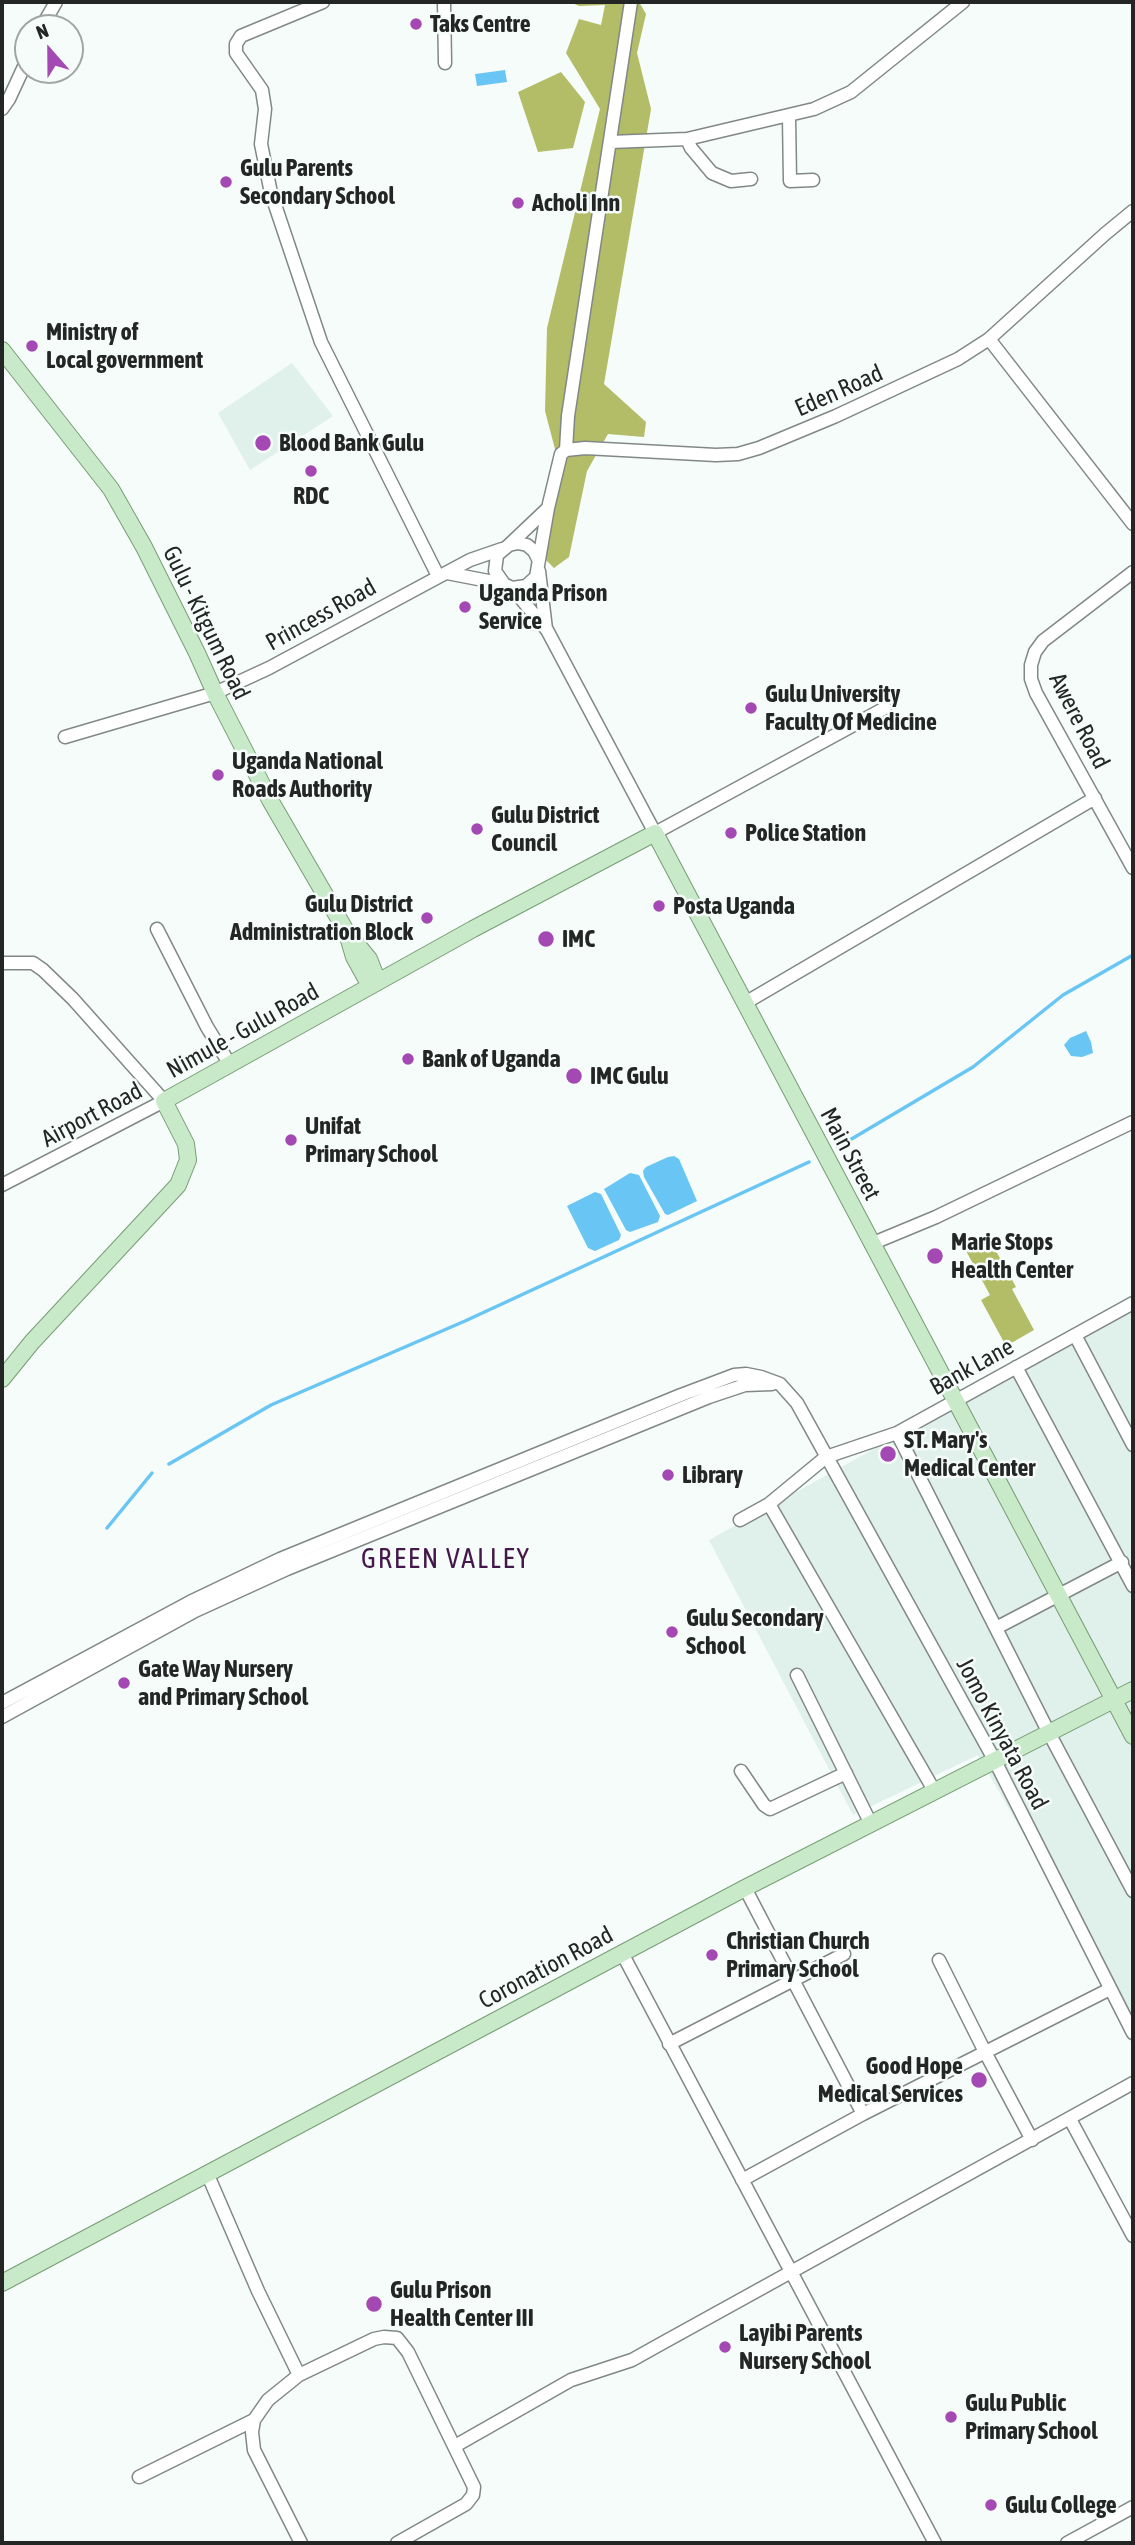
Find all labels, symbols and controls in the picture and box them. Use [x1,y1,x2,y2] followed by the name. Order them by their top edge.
[430,10,531,38] place label: Taks Centre
[14,14,84,84] north arrow
[408,16,424,32] marker: Taks Centre
[33,19,51,44] text: N
[240,154,395,210] place label: Gulu Parents Secondary School
[218,174,234,190] marker: Gulu Parents Secondary School
[532,189,620,217] place label: Acholi Inn
[510,195,526,211] marker: Acholi Inn
[46,318,203,374] place label: Ministry of Local government
[24,338,40,354] marker: Ministry of Local government
[791,359,887,423] street label: Eden Road
[279,429,424,457] place label: Blood Bank Gulu
[253,433,273,453] marker: Blood Bank Gulu
[303,463,319,479] marker: RDC
[293,482,329,510] place label: RDC
[156,541,256,705] street label: Gulu - Kitgum Road
[261,573,381,657] street label: Princess Road
[479,579,607,635] place label: Uganda Prison Service
[457,599,473,615] marker: Uganda Prison Service
[1043,668,1115,774] street label: Awere Road
[765,680,937,736] place label: Gulu University Faculty Of Medicine
[743,700,759,716] marker: Gulu University Faculty Of Medicine
[232,747,383,803] place label: Uganda National Roads Authority
[210,767,226,783] marker: Uganda National Roads Authority
[491,801,599,857] place label: Gulu District Council
[745,819,866,847] place label: Police Station
[469,821,485,837] marker: Gulu District Council
[723,825,739,841] marker: Police Station
[230,890,413,946] place label: Gulu District Administration Block
[673,892,795,920] place label: Posta Uganda
[651,898,667,914] marker: Posta Uganda
[419,910,435,926] marker: Gulu District Administration Block
[562,925,595,953] place label: IMC
[536,929,556,949] marker: IMC
[162,977,324,1085] street label: Nimule - Gulu Road
[422,1045,561,1073] place label: Bank of Uganda
[400,1051,416,1067] marker: Bank of Uganda
[590,1062,669,1090] place label: IMC Gulu
[564,1066,584,1086] marker: IMC Gulu
[37,1076,147,1154] street label: Airport Road
[814,1103,886,1205] street label: Main Street
[305,1112,438,1168] place label: Unifat Primary School
[283,1132,299,1148] marker: Unifat Primary School
[951,1228,1073,1284] place label: Marie Stops Health Center
[925,1246,945,1266] marker: Marie Stops Health Center
[925,1332,1019,1402] street label: Bank Lane
[904,1426,1035,1482] place label: ST. Mary's Medical Center
[878,1444,898,1464] marker: ST. Mary's Medical Center
[682,1461,743,1489] place label: Library
[660,1467,676,1483] marker: Library
[363,1542,529,1576] district label: GREEN VALLEY
[686,1604,824,1660] place label: Gulu Secondary School
[664,1624,680,1640] marker: Gulu Secondary School
[950,1653,1054,1815] street label: Jomo Kinyata Road
[138,1655,308,1711] place label: Gate Way Nursery and Primary School
[116,1675,132,1691] marker: Gate Way Nursery and Primary School
[474,1921,618,2015] street label: Coronation Road
[726,1927,870,1983] place label: Christian Church Primary School
[704,1947,720,1963] marker: Christian Church Primary School
[818,2052,963,2108] place label: Good Hope Medical Services
[969,2070,989,2090] marker: Good Hope Medical Services
[390,2276,534,2332] place label: Gulu Prison Health Center III
[364,2294,384,2314] marker: Gulu Prison Health Center III
[739,2319,871,2375] place label: Layibi Parents Nursery School
[717,2339,733,2355] marker: Layibi Parents Nursery School
[965,2389,1098,2445] place label: Gulu Public Primary School
[943,2409,959,2425] marker: Gulu Public Primary School
[1005,2491,1117,2519] place label: Gulu College
[983,2497,999,2513] marker: Gulu College

